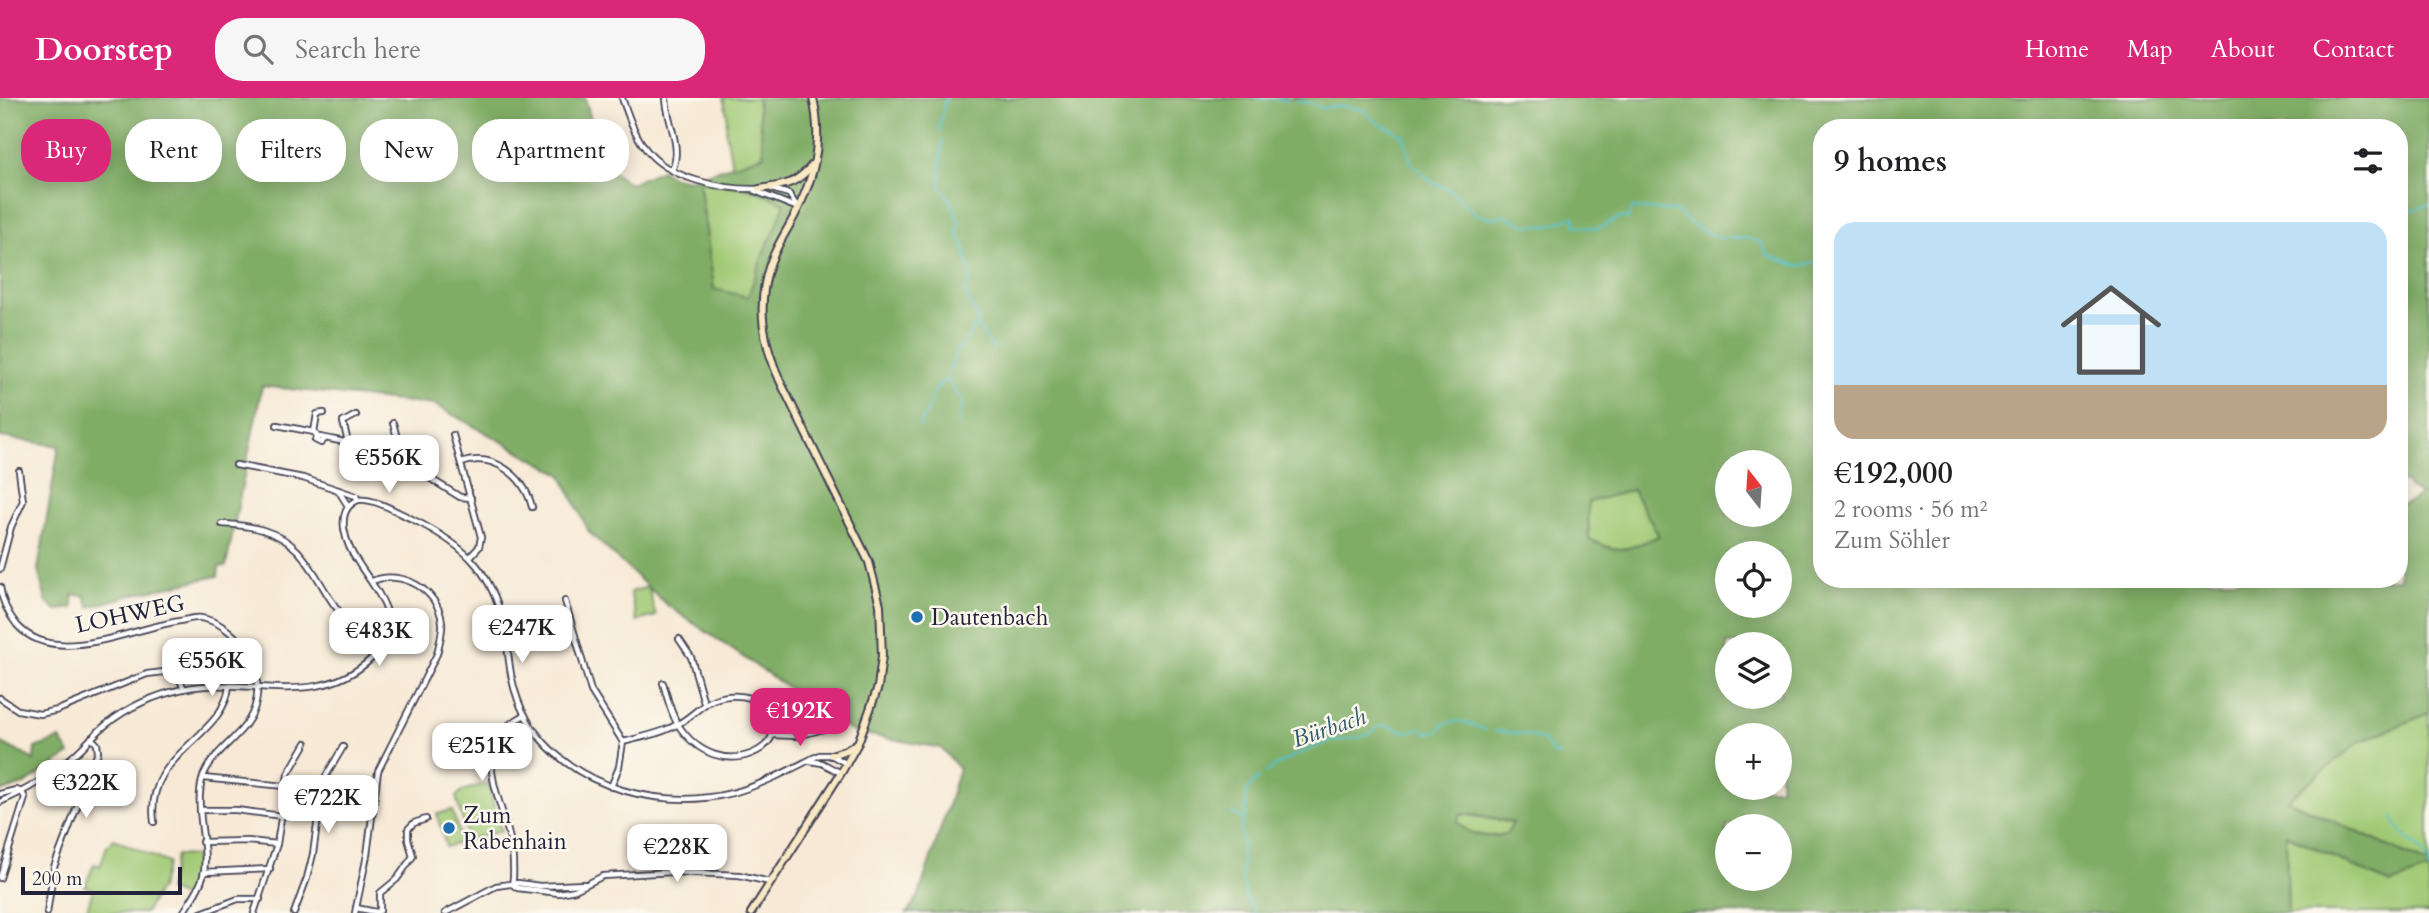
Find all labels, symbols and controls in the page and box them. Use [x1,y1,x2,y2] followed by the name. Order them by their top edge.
[215,18,705,81] search box
[35,27,173,72] text: Doorstep
[239,30,277,68] icon: search
[295,32,421,67] text: Search here
[2025,33,2089,66] text: Home
[2127,33,2173,66] text: Map
[2211,33,2275,66] text: About
[2313,33,2394,66] text: Contact
[21,119,111,182] chip: Buy
[125,119,222,182] chip: Rent
[236,119,346,182] chip: Filters
[360,119,458,182] chip: New
[472,119,629,182] chip: Apartment
[1834,141,1947,182] text: 9 homes
[2349,142,2387,180] icon: filters
[2048,267,2174,393] icon: home
[340,436,438,495] pin: €556K
[355,442,423,473] text: €556K
[1715,450,1792,527] north arrow
[1715,450,1792,891] map controls
[1834,453,1953,494] text: €192,000
[1834,494,1987,525] text: 2 rooms · 56 m²
[1834,525,1950,556] text: Zum Söhler
[1715,541,1792,618] button: locate
[73,587,187,641] street label: LOHWEG
[931,602,1049,633] place label: Dautenbach
[473,606,571,665] pin: €247K
[330,608,428,668] pin: €483K
[909,609,925,625] marker: Dautenbach
[488,612,556,643] text: €247K
[345,615,413,646] text: €483K
[1715,632,1792,709] button: layers
[163,638,261,698] pin: €556K
[178,645,246,676] text: €556K
[751,688,849,748] pin: €192K
[766,695,834,726] text: €192K
[1288,700,1371,756] water label: Bürbach
[1715,723,1792,800] button: +
[433,724,531,783] pin: €251K
[448,730,516,761] text: €251K
[37,760,135,820] pin: €322K
[52,767,120,798] text: €322K
[279,776,377,835] pin: €722K
[294,782,362,813] text: €722K
[463,800,567,857] place label: Zum Rabenhain
[1715,814,1792,891] button: −
[441,820,457,836] marker: Zum Rabenhain
[628,824,726,884] pin: €228K
[643,831,711,862] text: €228K
[21,864,182,896] scale bar
[32,866,82,892] text: 200 m

